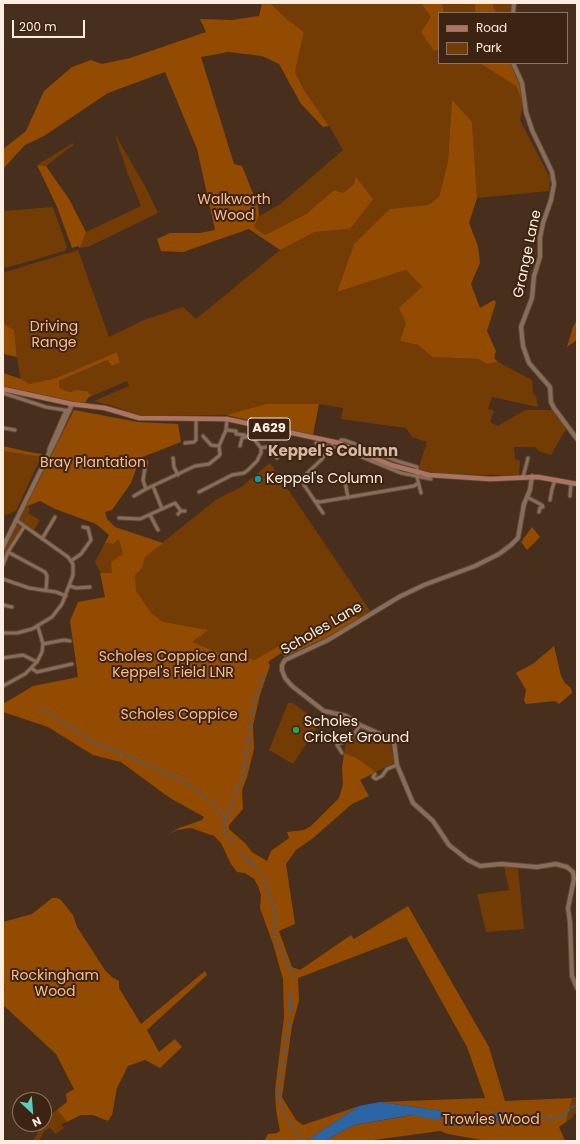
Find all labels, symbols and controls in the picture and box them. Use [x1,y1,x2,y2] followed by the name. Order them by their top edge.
[14,12,87,38] scale bar
[438,12,568,64] legend
[19,18,57,35] text: 200 m
[476,19,507,36] text: Road
[476,39,502,56] text: Park
[197,192,271,224] park label: Walkworth Wood
[510,208,546,300] street label: Grange Lane
[30,319,78,352] park label: Driving Range
[248,418,290,440] road number: A629
[268,443,398,461] district label: Keppel's Column
[40,455,146,471] park label: Bray Plantation
[266,471,383,487] place label: Keppel's Column
[253,474,263,484] marker: Keppel's Column
[278,599,366,659] street label: Scholes Lane
[99,649,247,682] park label: Scholes Coppice and Keppel's Field LNR
[120,707,238,723] park label: Scholes Coppice
[304,714,409,746] place label: Scholes Cricket Ground
[291,725,301,735] marker: Scholes Cricket Ground
[11,968,99,1000] park label: Rockingham Wood
[12,1092,52,1132] north arrow
[442,1112,540,1128] park label: Trowles Wood
[30,1113,44,1131] text: N

